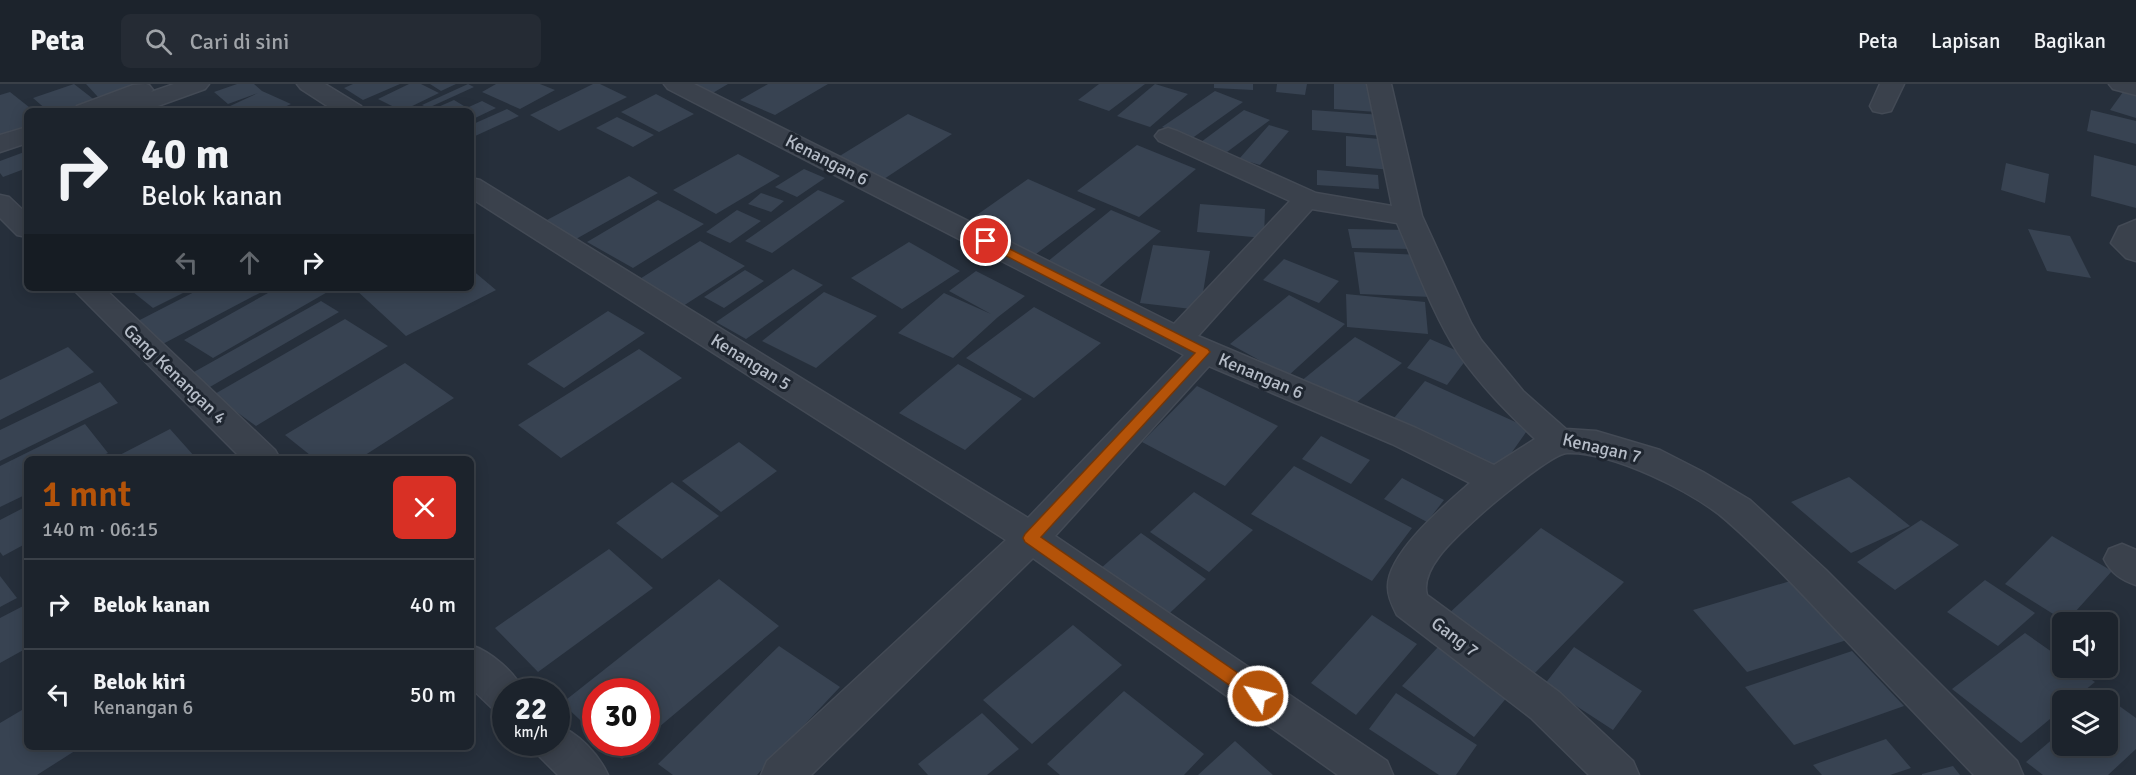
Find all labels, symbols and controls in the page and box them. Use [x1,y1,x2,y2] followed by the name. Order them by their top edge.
[121,14,541,68] search box
[30,24,85,58] text: Peta
[142,25,175,58] icon: search
[190,28,289,55] text: Cari di sini
[1858,28,1898,54] text: Peta
[1931,28,2000,54] text: Lapisan
[2033,28,2106,54] text: Bagikan
[141,129,230,180] text: 40 m
[782,130,872,190] street label: Kenangan 6
[42,132,120,210] icon: right
[141,180,282,213] text: Belok kanan
[960,215,1011,266] pin
[969,224,1002,257] icon: arrive
[170,246,203,279] icon: left
[233,246,266,279] icon: ahead
[296,246,329,279] icon: right
[119,319,231,429] street label: Gang Kenangan 4
[707,329,795,395] street label: Kenangan 5
[1215,348,1307,404] street label: Kenangan 6
[1560,428,1644,468] street label: Kenagan 7
[42,472,131,517] text: 1 mnt
[393,476,456,539] button: close
[42,517,158,542] text: 140 m · 06:15
[42,588,75,621] icon: right
[93,591,210,618] text: Belok kanan
[410,591,456,618] text: 40 m
[1427,612,1483,662] street label: Gang 7
[2052,612,2118,756] map controls
[2052,612,2118,678] button: sound
[1226,664,1290,728] position arrow
[93,668,186,695] text: Belok kiri
[42,678,75,711] icon: left
[582,678,660,756] speed limit sign: 30
[410,681,456,708] text: 50 m
[2052,690,2118,756] button: layers
[515,691,547,728] text: 22
[93,695,193,720] text: Kenangan 6
[514,723,548,741] text: km/h

